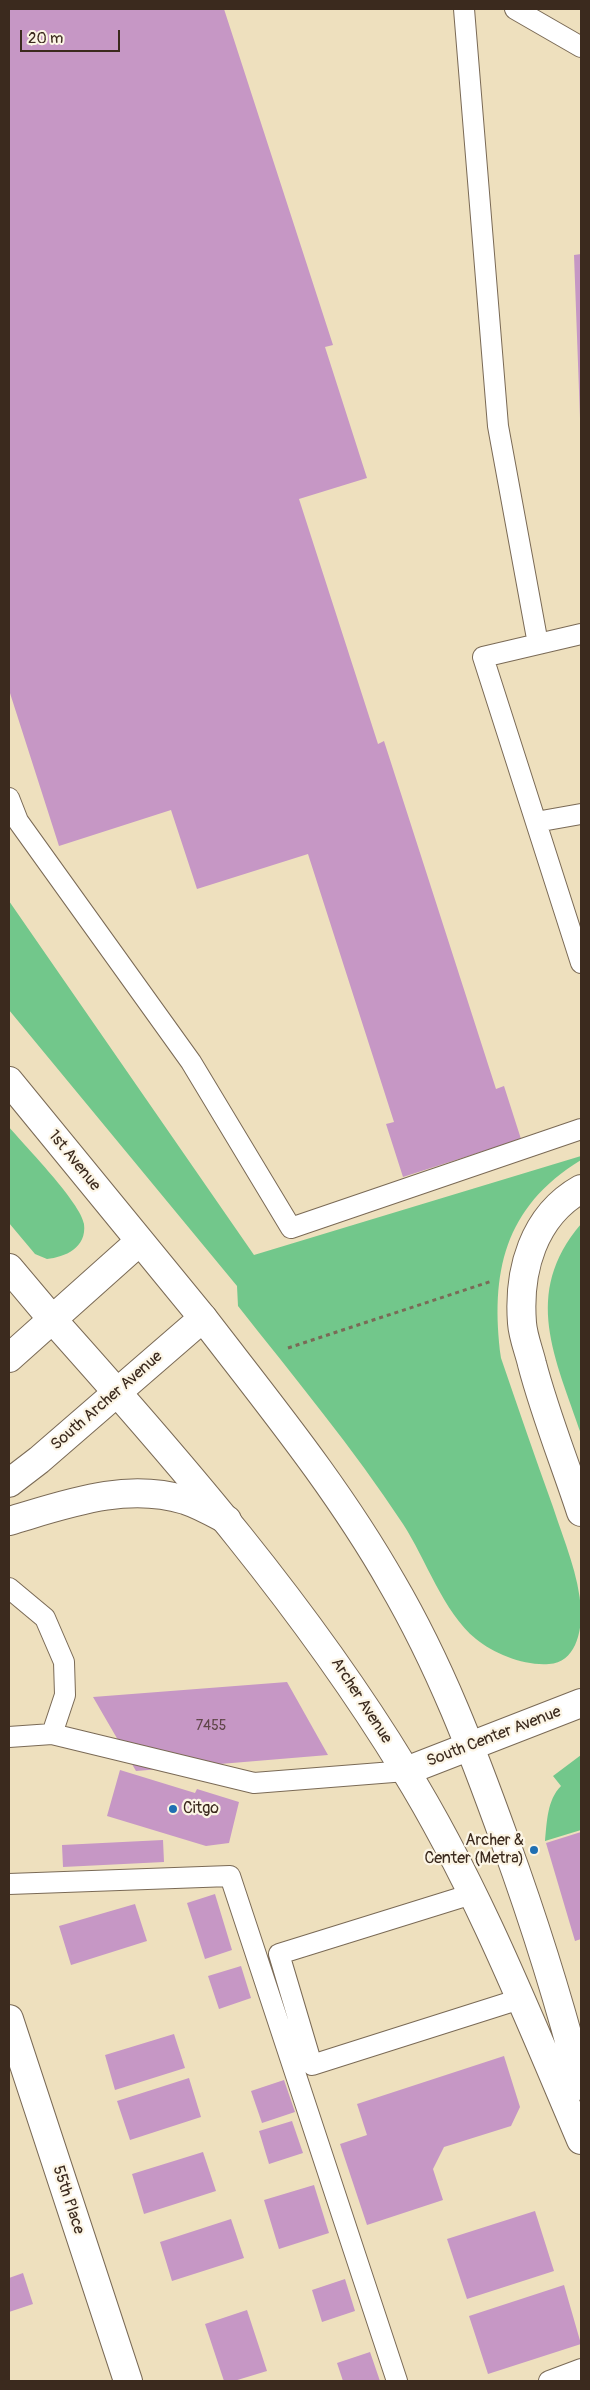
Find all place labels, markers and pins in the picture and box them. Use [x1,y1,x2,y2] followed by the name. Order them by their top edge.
[183,1799,219,1819] place label: Citgo
[167,1803,179,1815] marker: Citgo
[424,1831,524,1869] place label: Archer & Center (Metra)
[528,1844,540,1856] marker: Archer & Center (Metra)

